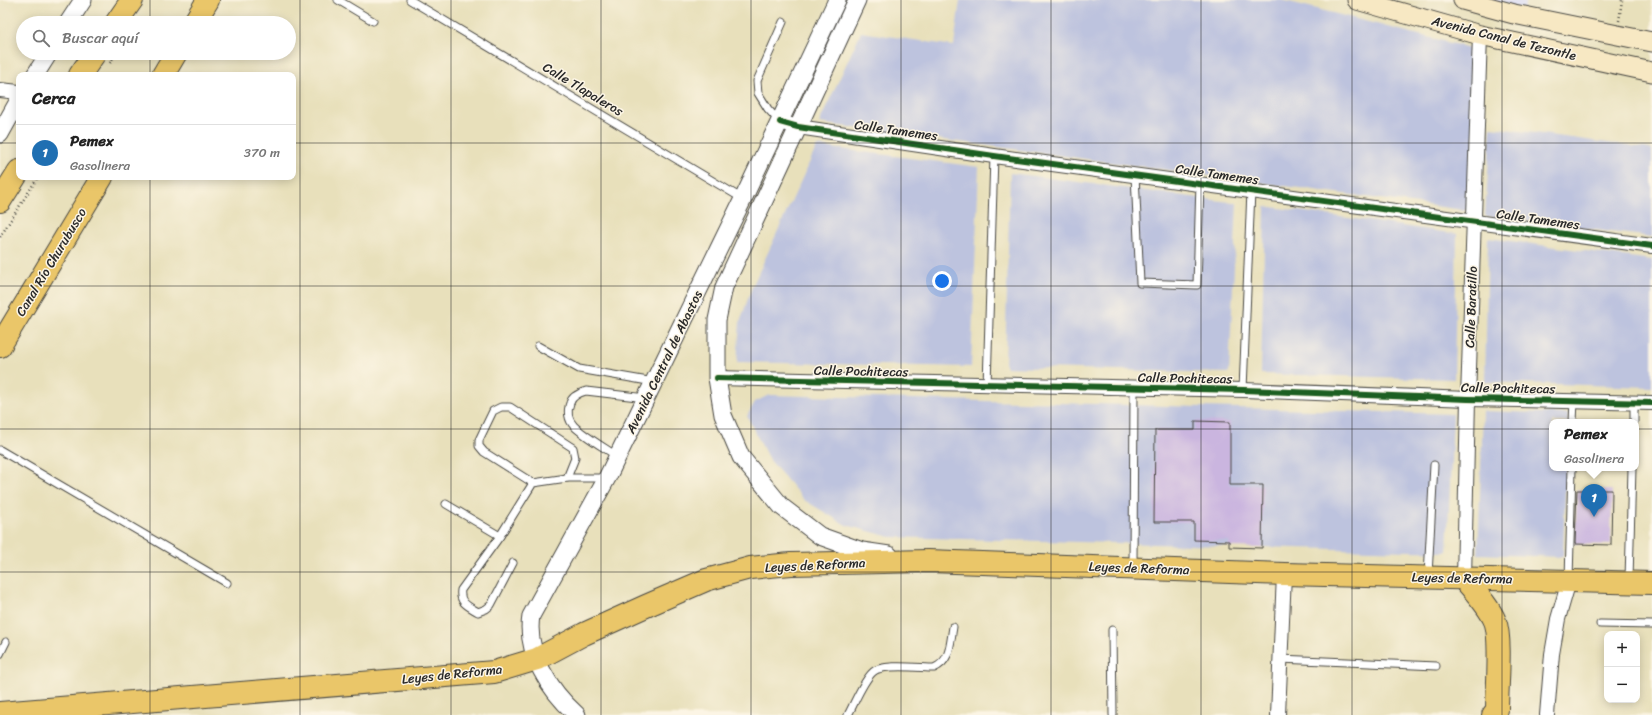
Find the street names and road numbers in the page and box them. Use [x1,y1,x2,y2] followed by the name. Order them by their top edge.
[1428,9,1579,67] street label: Avenida Canal de Tezontle
[538,56,629,123] street label: Calle Tlapaleros
[853,113,939,147] street label: Calle Tamemes
[1174,157,1260,191] street label: Calle Tamemes
[1495,202,1581,236] street label: Calle Tamemes
[9,203,93,321] street label: Canal Río Churubusco
[1458,265,1484,348] street label: Calle Baratillo
[619,286,709,439] street label: Avenida Central de Abastos
[814,359,909,383] street label: Calle Pochitecas
[1138,366,1233,390] street label: Calle Pochitecas
[1461,376,1556,400] street label: Calle Pochitecas
[764,551,866,579] street label: Leyes de Reforma
[1088,555,1190,581] street label: Leyes de Reforma
[1411,566,1513,590] street label: Leyes de Reforma
[401,657,504,691] street label: Leyes de Reforma

